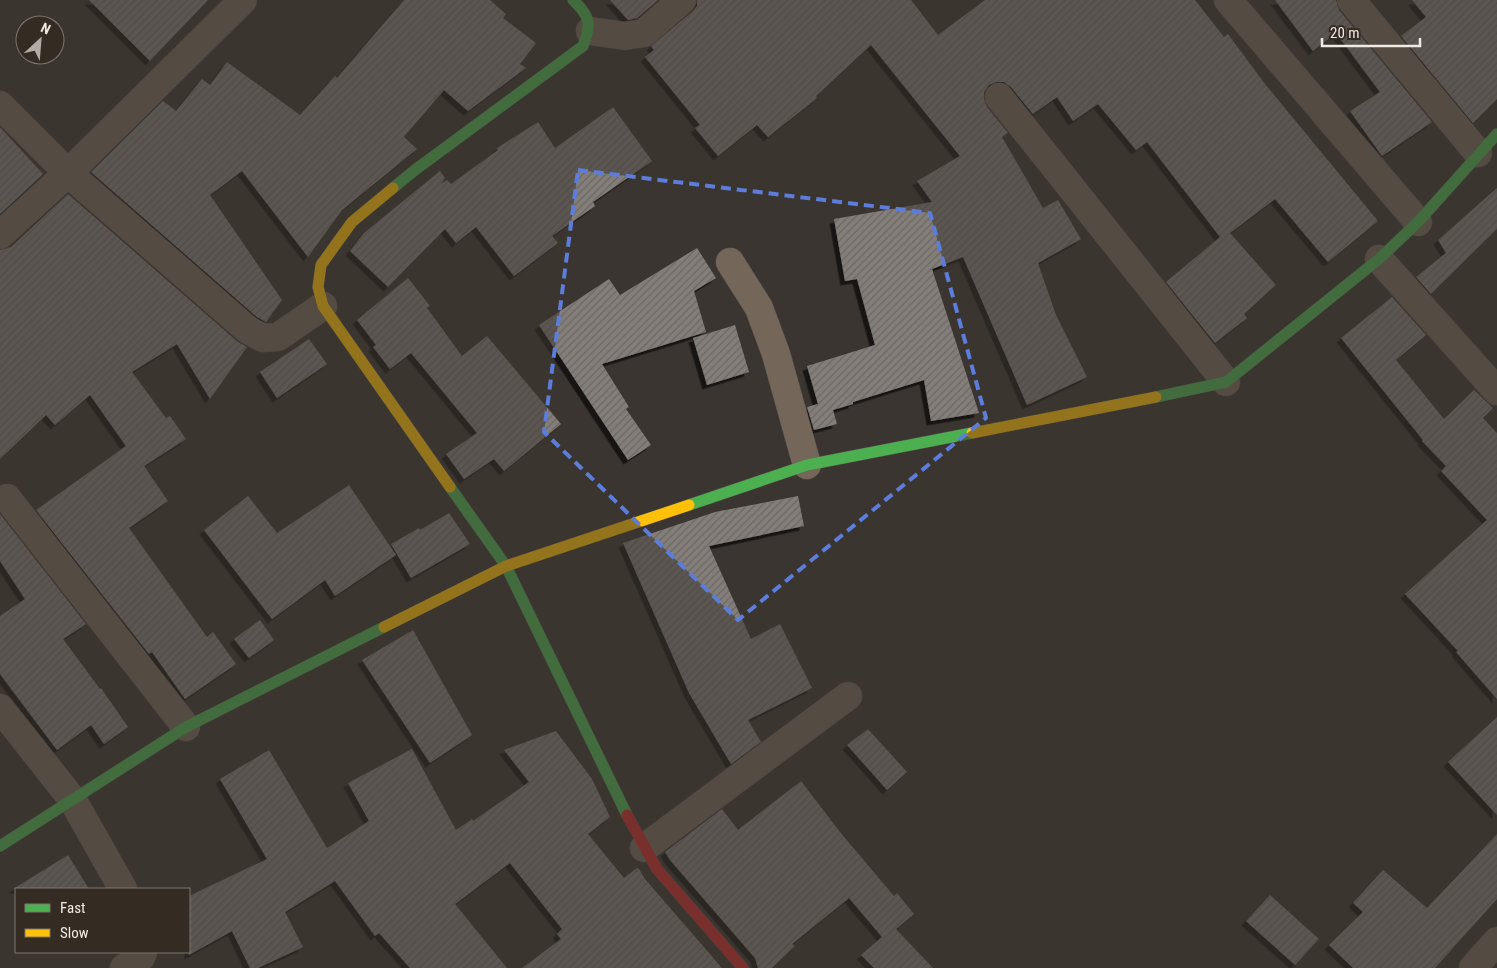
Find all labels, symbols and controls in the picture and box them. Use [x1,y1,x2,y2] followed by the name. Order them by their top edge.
[15,15,65,65] north arrow
[1322,15,1420,47] scale bar
[38,19,53,37] text: N
[1330,24,1360,42] text: 20 m
[15,888,190,953] legend
[60,899,85,917] text: Fast
[60,924,89,942] text: Slow

